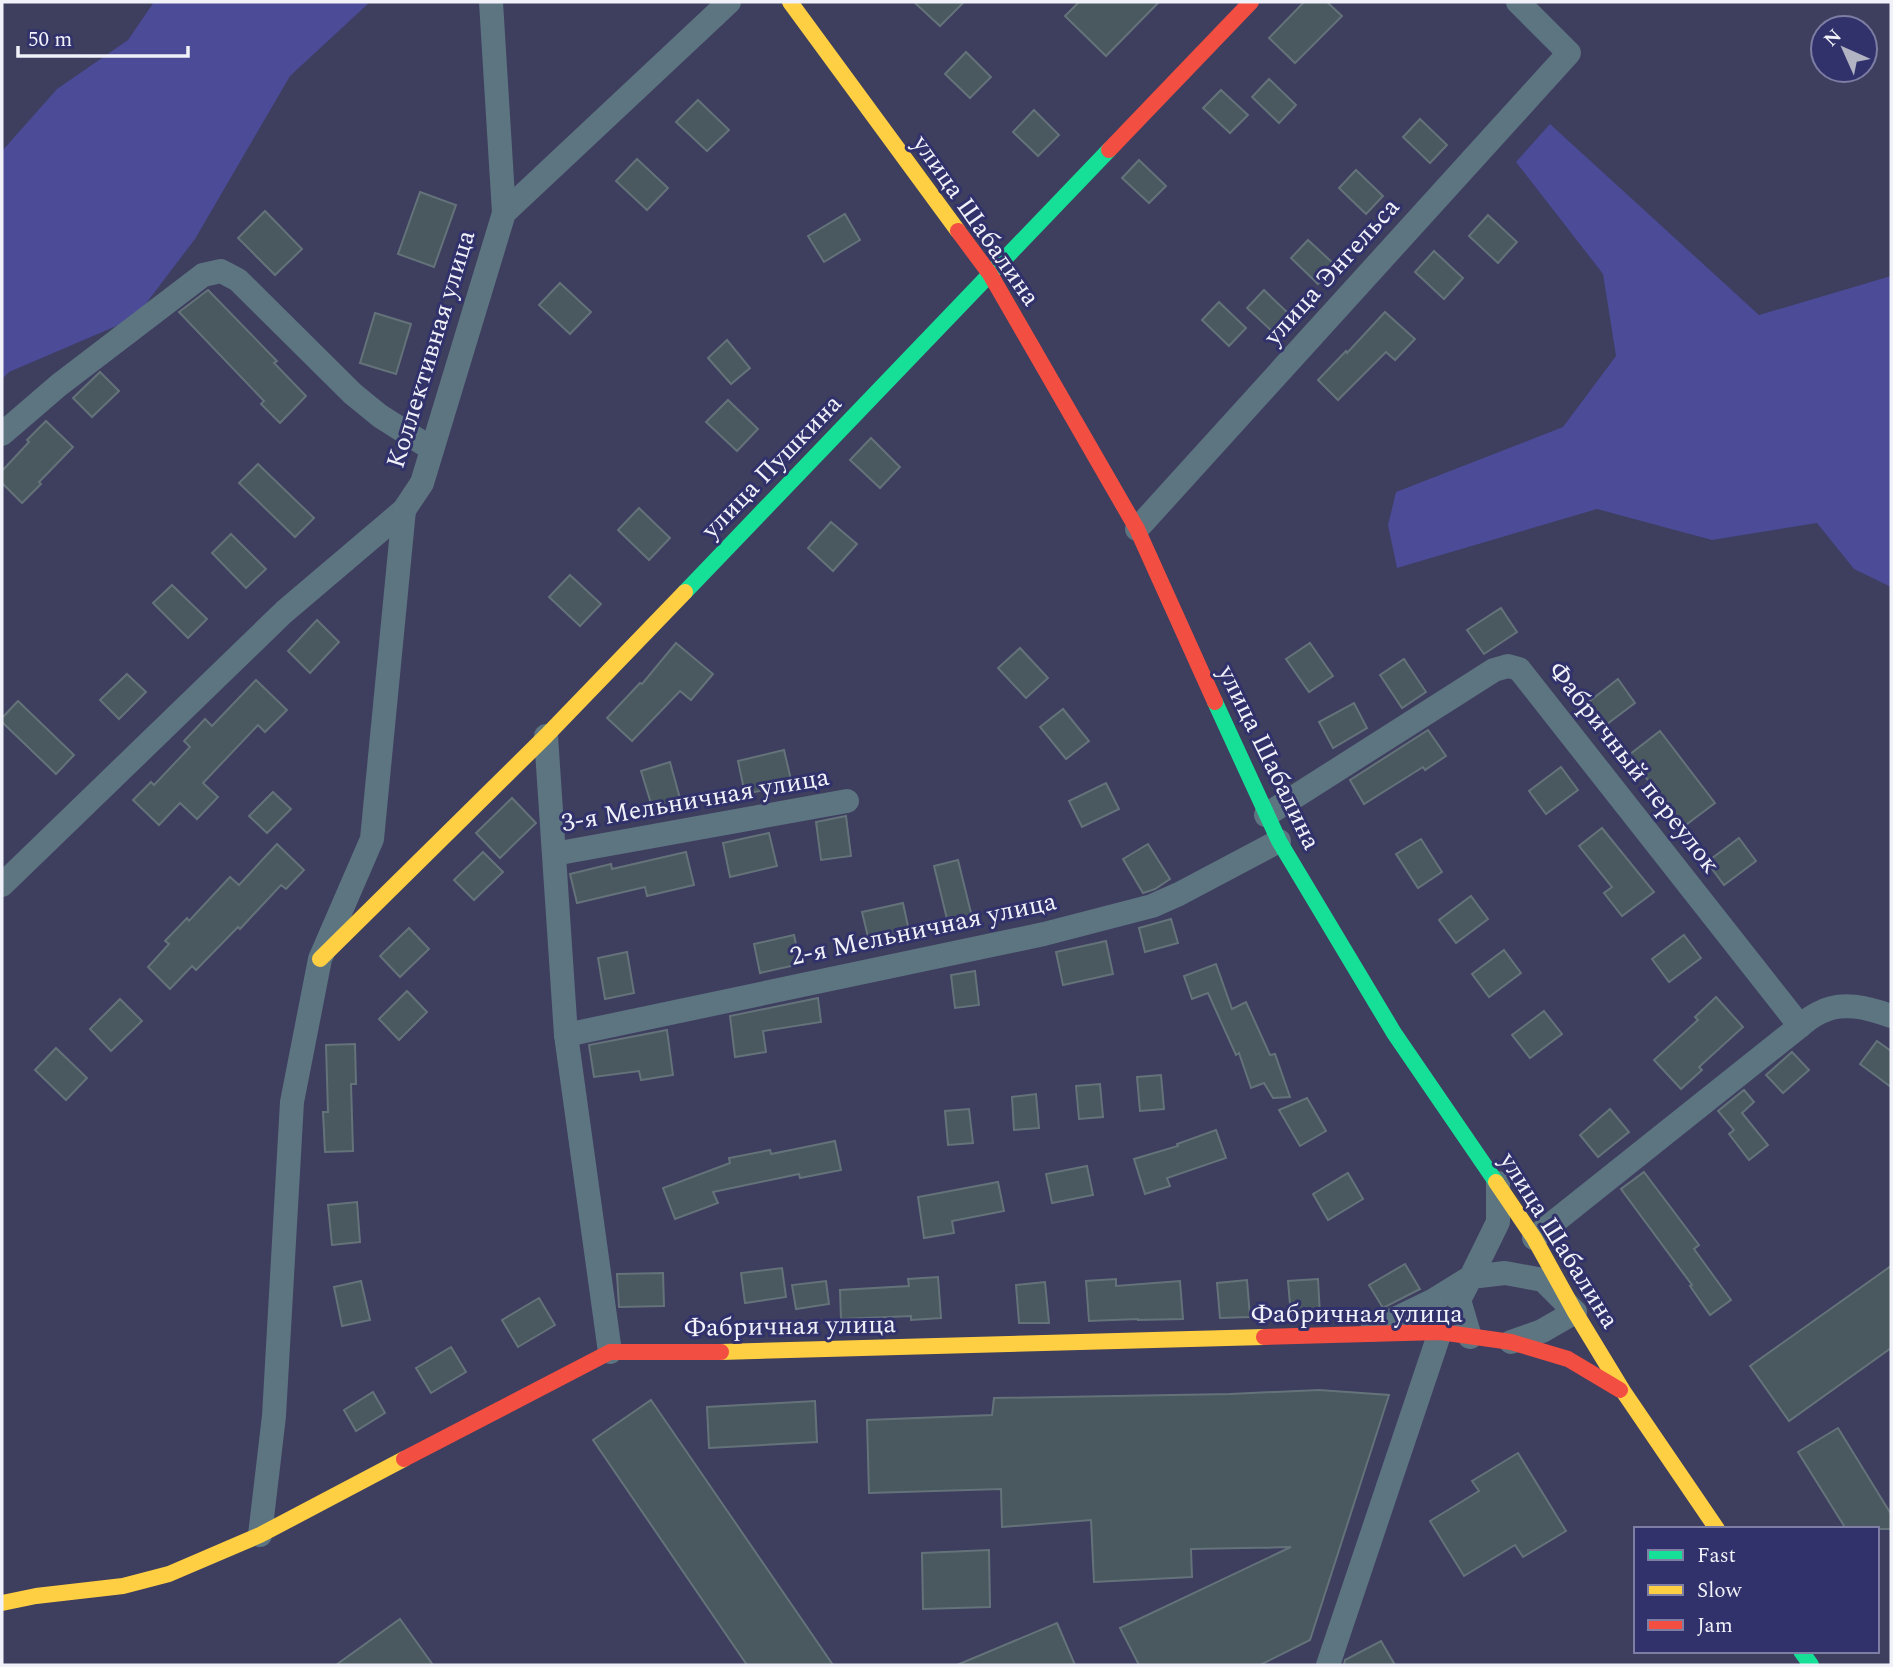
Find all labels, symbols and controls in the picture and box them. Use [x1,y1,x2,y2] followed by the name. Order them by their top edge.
[18,14,187,58] scale bar
[1809,14,1879,84] north arrow
[1817,22,1849,54] text: N
[28,24,72,56] text: 50 m
[901,126,1050,315] street label: улица Шабалина
[1253,188,1410,356] street label: улица Энгельса
[376,225,486,473] street label: Коллективная улица
[691,385,852,549] street label: улица Пушкина
[1538,653,1730,882] street label: Фабричный переулок
[1207,657,1331,857] street label: улица Шабалина
[558,757,833,843] street label: 3-я Мельничная улица
[786,881,1060,977] street label: 2-я Мельничная улица
[1488,1144,1630,1337] street label: улица Шабалина
[1251,1294,1463,1334] street label: Фабричная улица
[684,1304,897,1348] street label: Фабричная улица
[1634,1527,1879,1653] legend
[1697,1540,1736,1572] text: Fast
[1697,1575,1743,1607] text: Slow
[1697,1610,1733,1642] text: Jam

